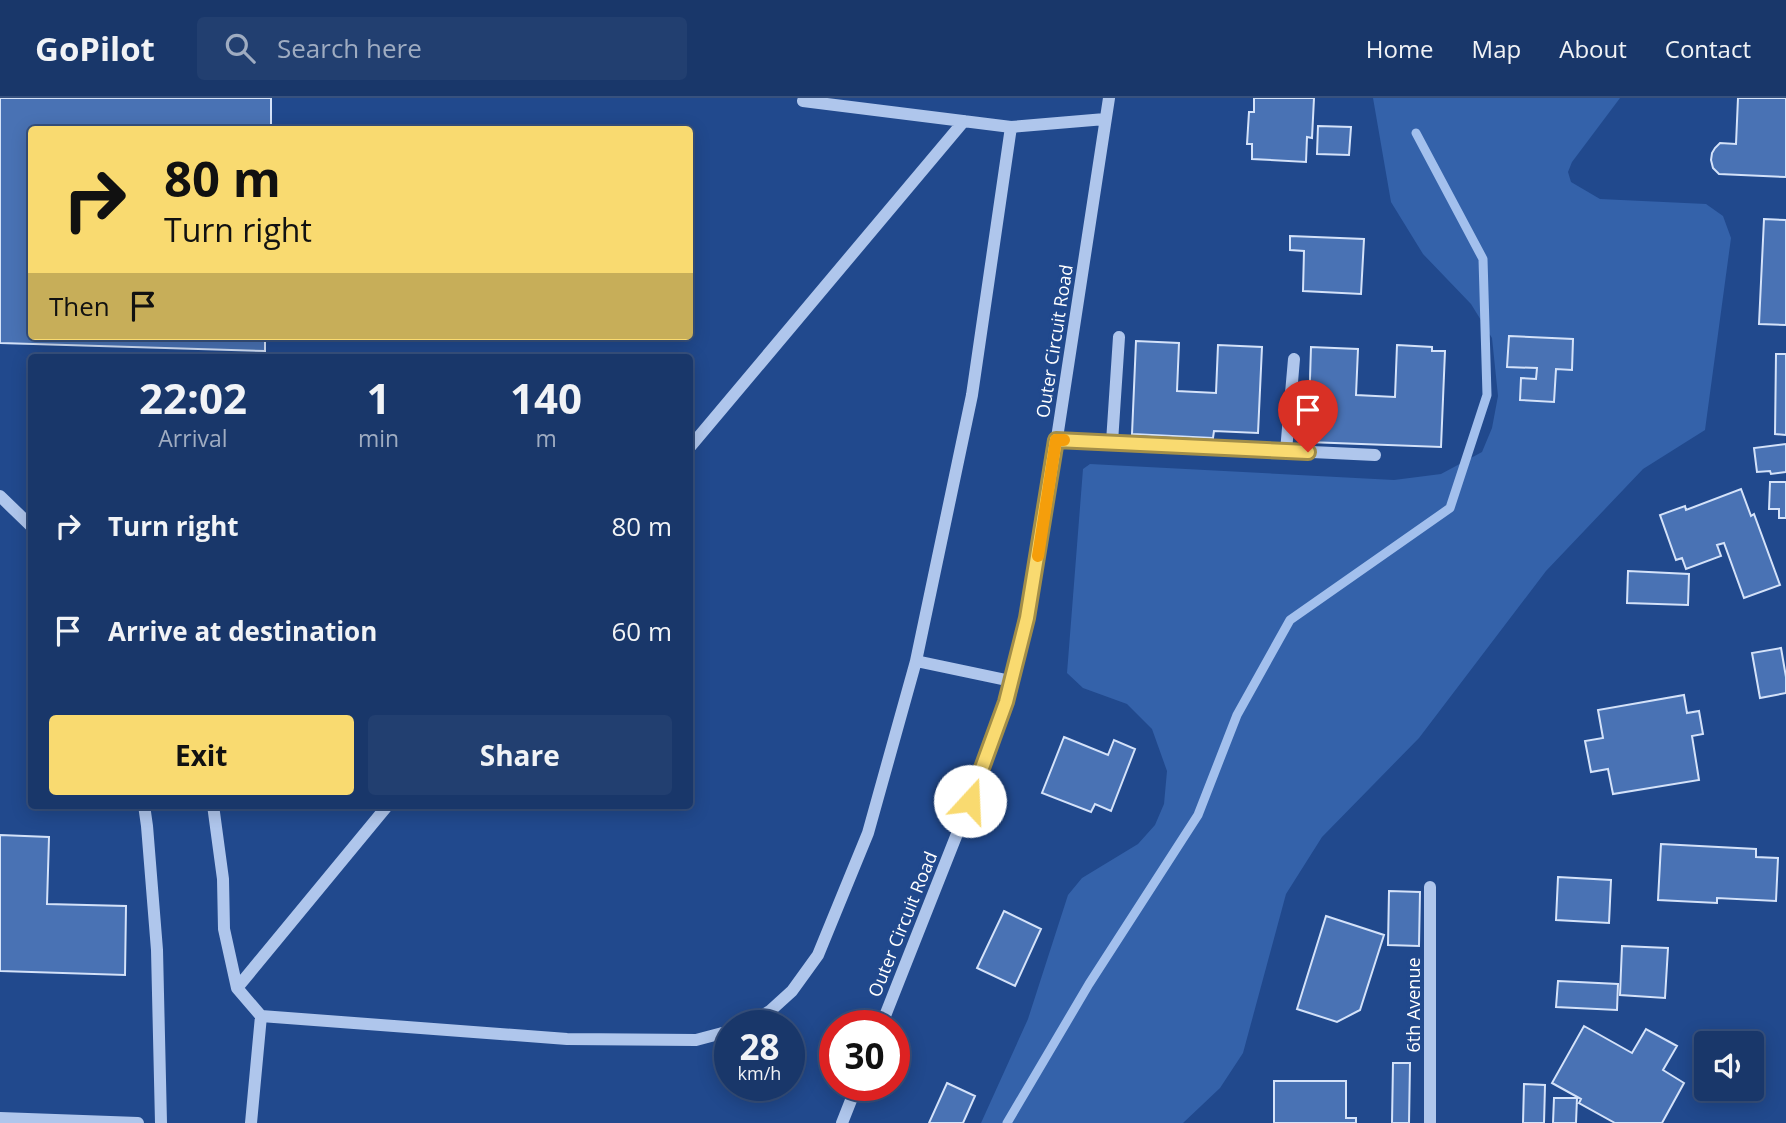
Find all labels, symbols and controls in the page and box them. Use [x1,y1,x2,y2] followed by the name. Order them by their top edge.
[197,17,687,80] search box
[35,26,155,71] text: GoPilot
[221,29,259,67] icon: search
[277,30,422,66] text: Search here
[1366,32,1434,65] text: Home
[1472,32,1521,65] text: Map
[1559,32,1627,65] text: About
[1665,32,1751,65] text: Contact
[164,145,281,211] text: 80 m
[49,154,140,245] icon: right
[164,208,312,251] text: Turn right
[1030,263,1078,419] street label: Outer Circuit Road
[124,287,162,325] icon: arrive
[49,288,110,324] text: Then
[139,369,247,426] text: 22:02
[366,369,391,426] text: 1
[510,369,582,426] text: 140
[1278,380,1338,452] pin
[1289,391,1327,429] icon: arrive
[158,422,228,454] text: Arrival
[358,422,399,454] text: min
[535,422,557,454] text: m
[49,507,87,545] icon: right
[108,508,239,544] text: Turn right
[611,508,672,544] text: 80 m
[49,612,87,650] icon: arrive
[108,613,377,649] text: Arrive at destination
[611,613,672,649] text: 60 m
[49,715,354,795] button: Exit
[368,715,672,795] button: Share
[933,764,1007,838] position arrow
[862,848,942,1000] street label: Outer Circuit Road
[1401,957,1425,1053] street label: 6th Avenue
[819,1010,910,1101] speed limit sign: 30
[739,1023,780,1070] text: 28
[1694,1031,1764,1101] map controls
[1694,1031,1764,1101] button: sound
[738,1061,781,1085] text: km/h

